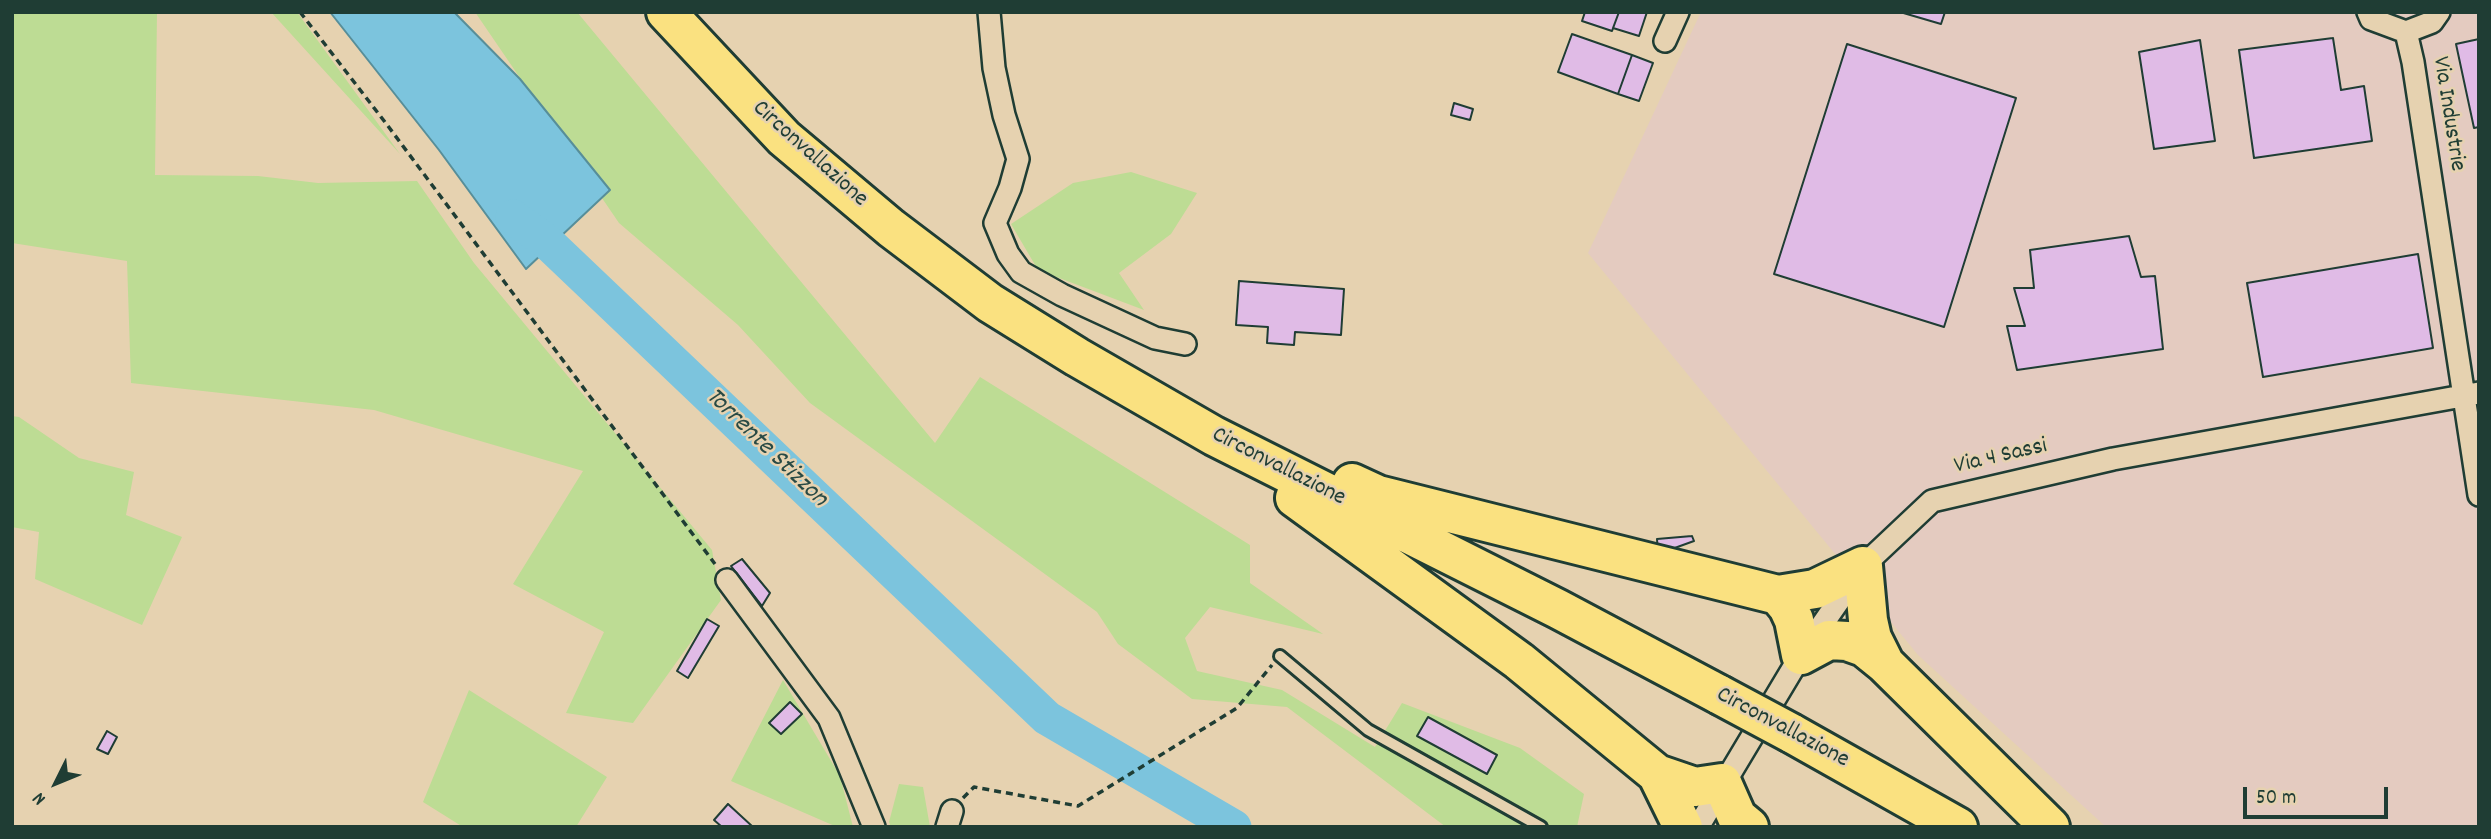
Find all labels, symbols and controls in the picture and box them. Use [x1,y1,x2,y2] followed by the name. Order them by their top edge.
[2424,55,2470,173] street label: Via Industrie
[745,95,873,215] street label: Circonvallazione
[697,383,833,515] water label: Torrente Stizzon
[1206,422,1350,514] street label: Circonvallazione
[1952,433,2050,483] street label: Via 4 Sassi
[1711,682,1853,776] street label: Circonvallazione
[21,748,91,818] north arrow
[2246,772,2391,816] scale bar
[2256,784,2296,814] text: 50 m
[27,785,53,810] text: N

